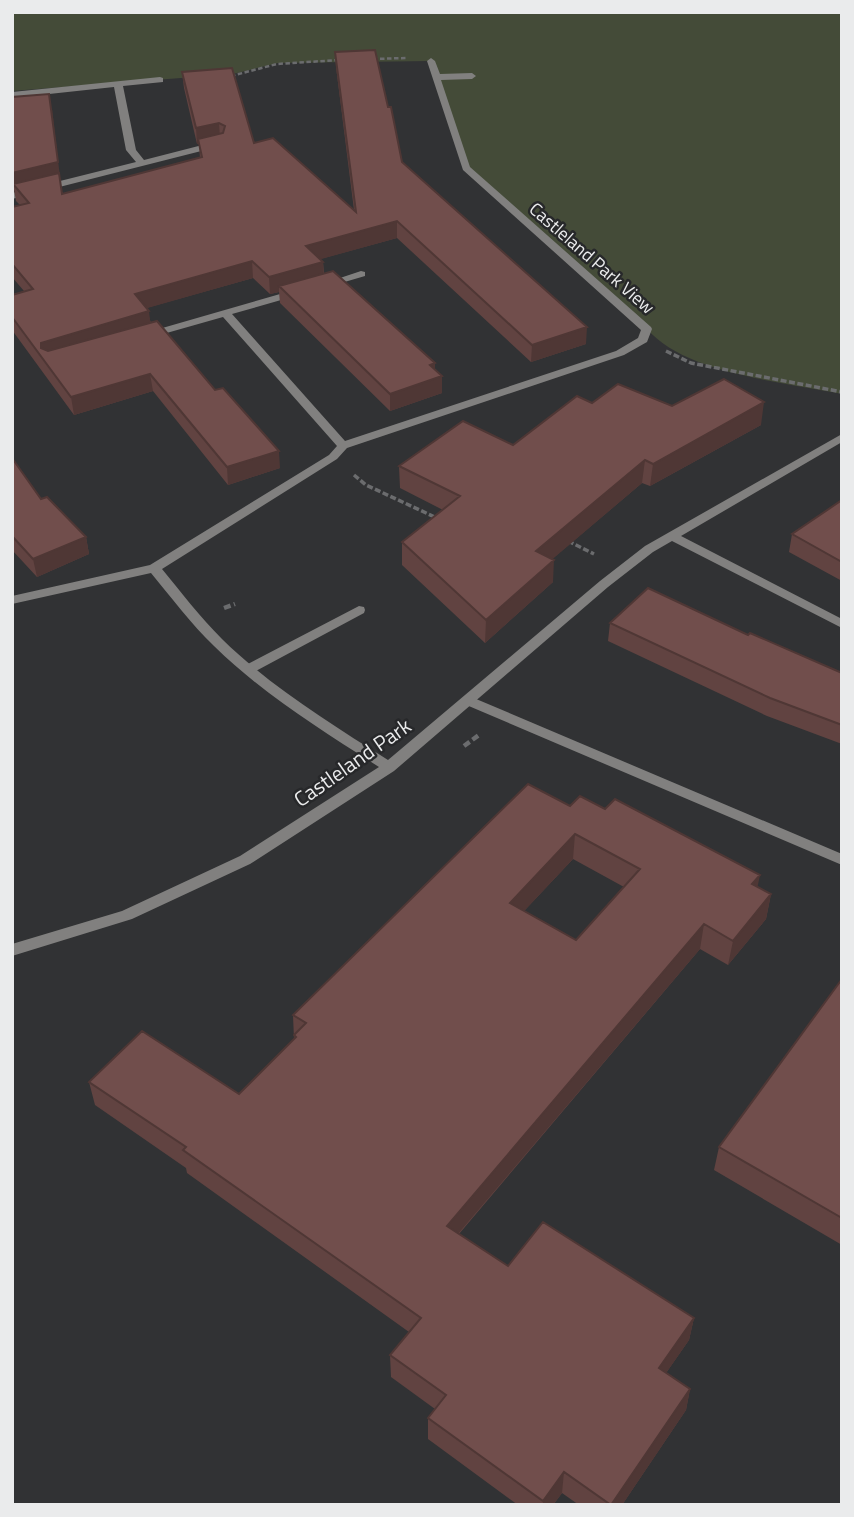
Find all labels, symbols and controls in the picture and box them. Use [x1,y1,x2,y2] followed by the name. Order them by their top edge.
[523,196,661,320] street label: Castleland Park View
[287,710,417,814] street label: Castleland Park

